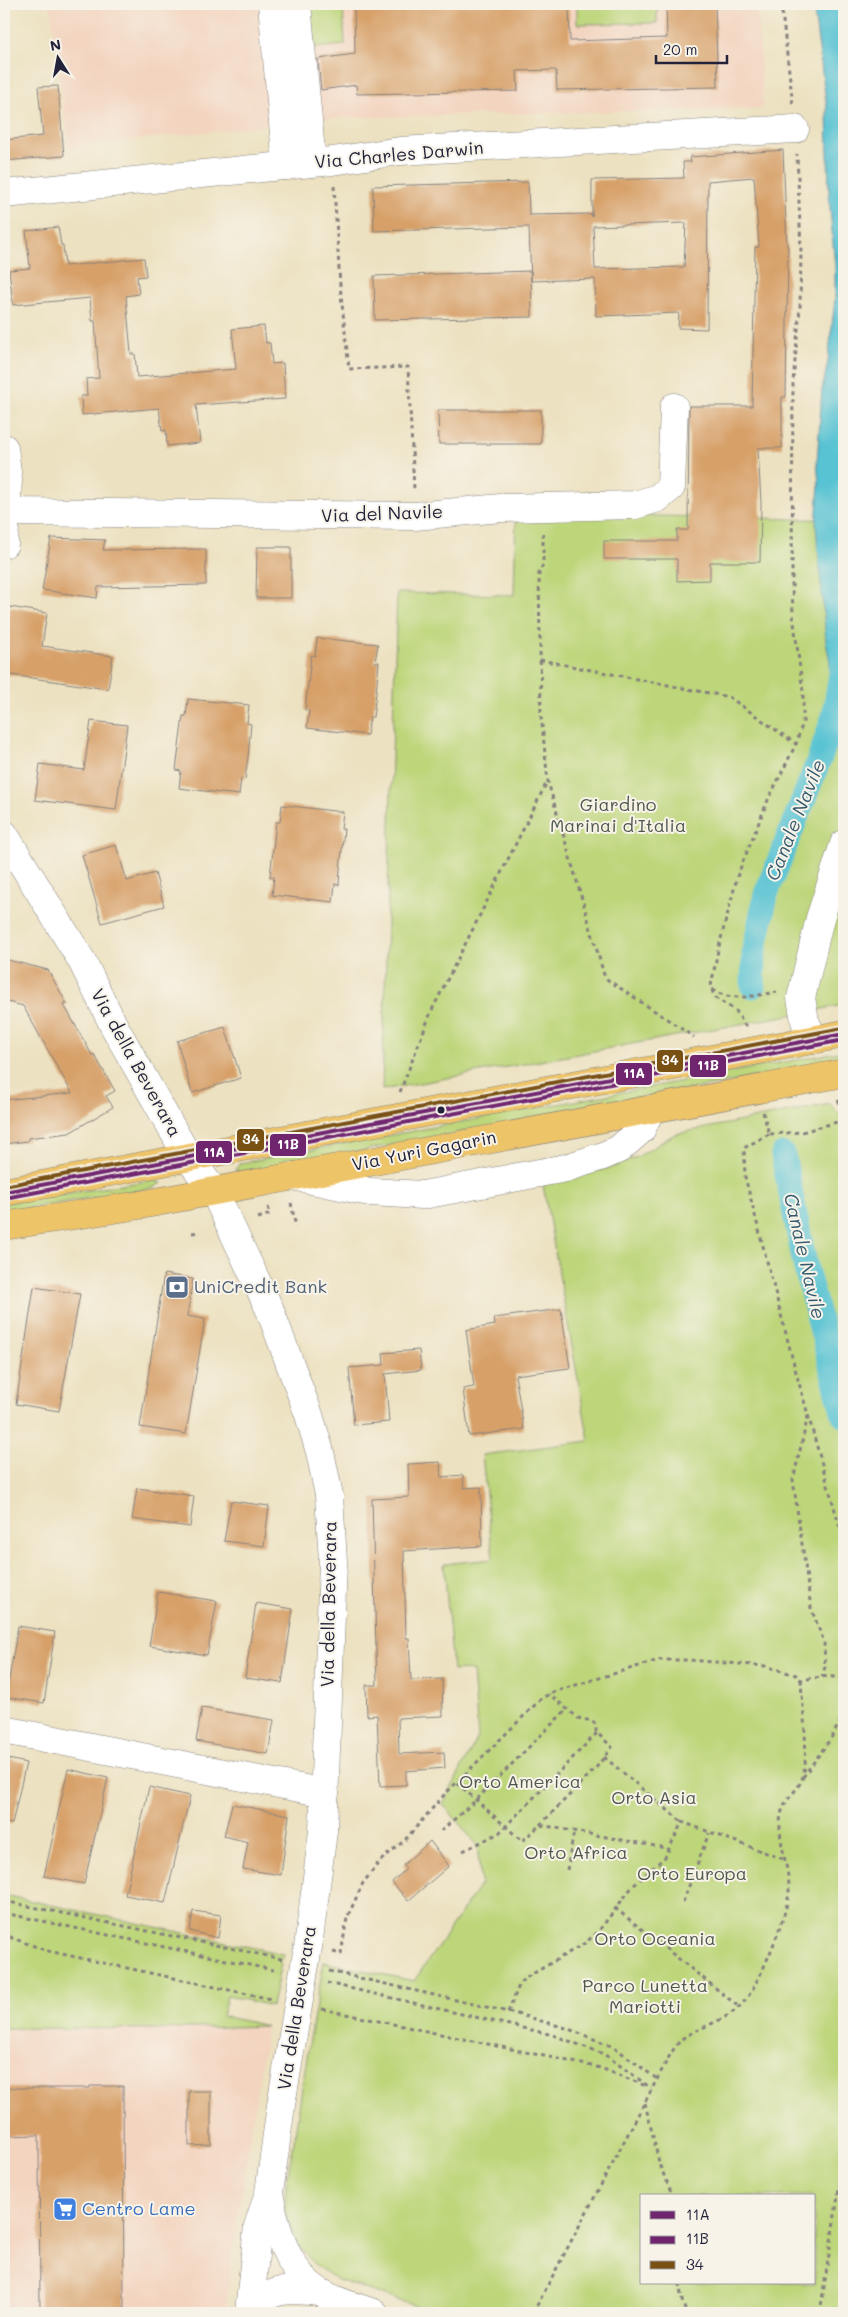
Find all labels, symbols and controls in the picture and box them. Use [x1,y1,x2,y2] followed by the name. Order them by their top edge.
[32,32,82,82] north arrow
[656,32,727,64] scale bar
[48,34,62,55] text: N
[663,39,697,59] text: 20 m
[313,135,484,173] street label: Via Charles Darwin
[321,499,443,527] street label: Via del Navile
[759,755,830,884] water label: Canale Navile
[550,792,686,837] park label: Giardino Marinai d'Italia
[86,984,188,1141] street label: Via della Beverara
[656,1049,684,1073] line badge: 34
[661,1050,679,1069] text: 34
[689,1054,727,1078] line badge: 11B
[697,1055,719,1074] text: 11B
[615,1062,653,1086] line badge: 11A
[623,1063,645,1082] text: 11A
[436,1105,446,1115] unlabelled marker
[350,1124,498,1176] street label: Via Yuri Gagarin
[236,1128,265,1152] line badge: 34
[242,1129,260,1148] text: 34
[269,1133,307,1157] line badge: 11B
[277,1134,299,1153] text: 11B
[195,1140,233,1164] line badge: 11A
[203,1142,225,1161] text: 11A
[779,1190,832,1321] water label: Canale Navile
[164,1274,190,1300] bank icon: UniCredit Bank
[194,1274,327,1298] place label: UniCredit Bank
[315,1521,341,1687] street label: Via della Beverara
[459,1769,581,1793] park label: Orto America
[611,1785,697,1809] park label: Orto Asia
[524,1840,628,1864] park label: Orto Africa
[637,1861,747,1885] park label: Orto Europa
[271,1924,321,2092] street label: Via della Beverara
[594,1926,716,1950] park label: Orto Oceania
[582,1973,708,2018] park label: Parco Lunetta Mariotti
[640,2194,816,2284] legend
[52,2196,78,2222] supermarket icon: Centro Lame
[82,2196,196,2220] place label: Centro Lame
[686,2204,710,2224] text: 11A
[686,2228,709,2248] text: 11B
[686,2254,704,2274] text: 34

